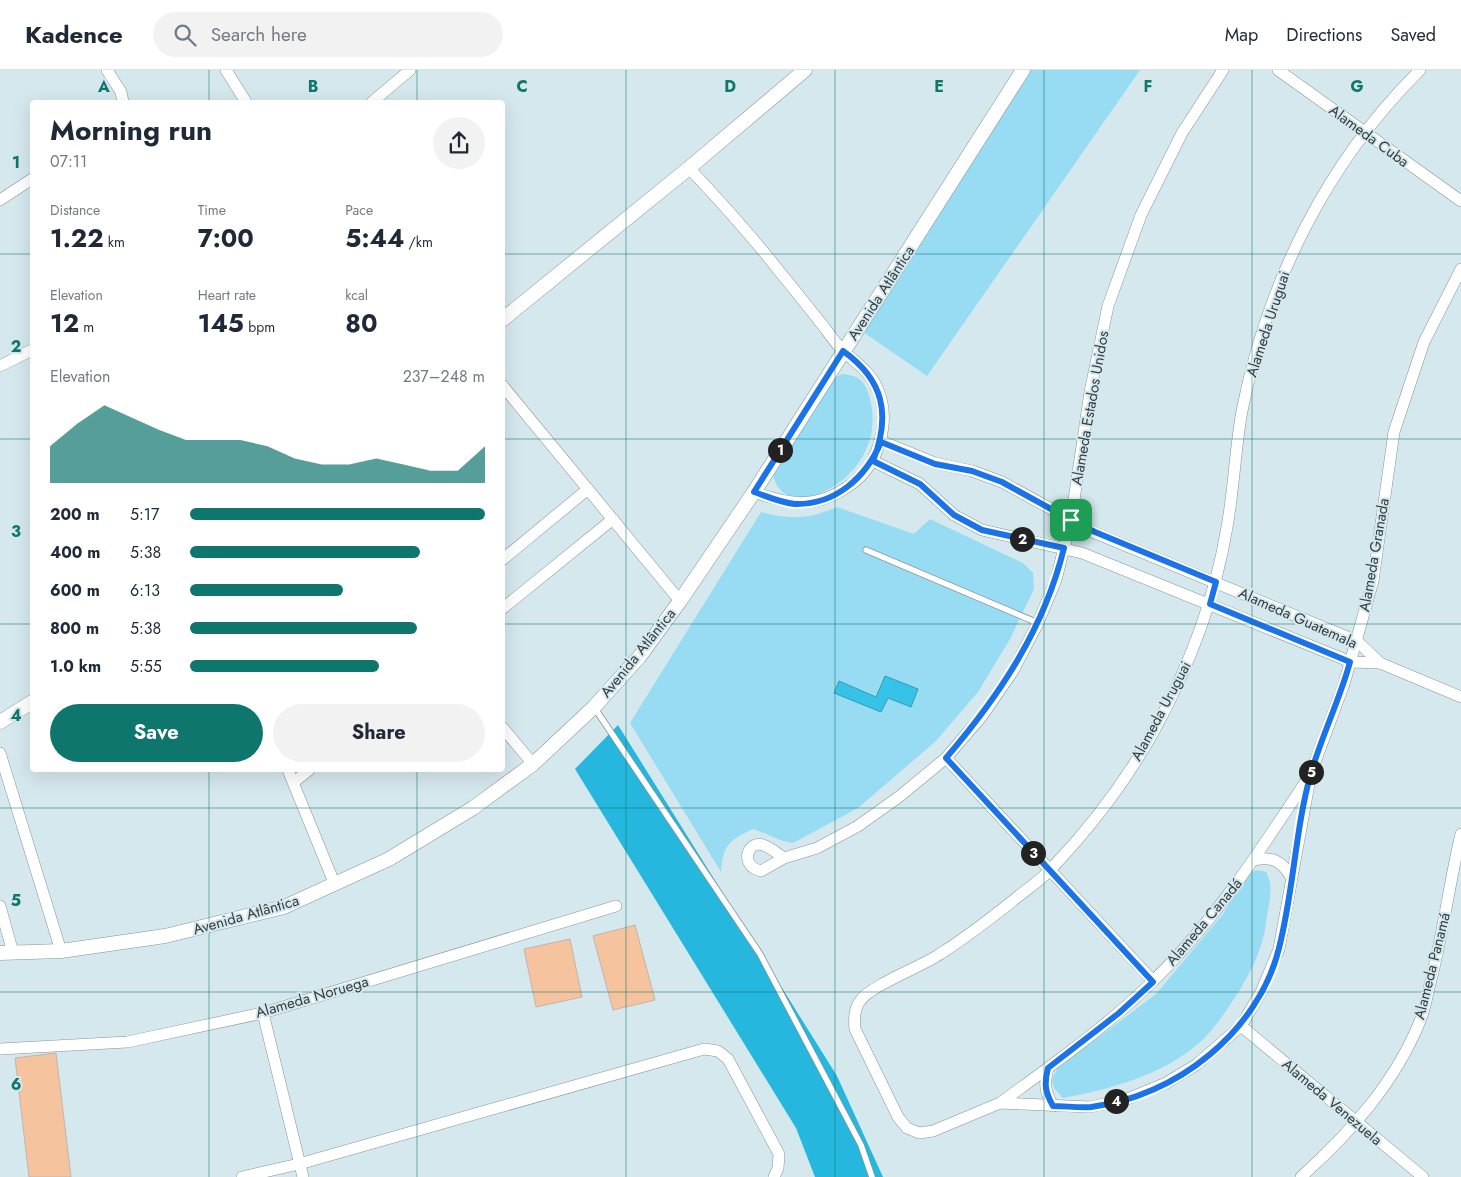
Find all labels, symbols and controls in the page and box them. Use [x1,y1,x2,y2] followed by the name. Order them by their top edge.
[153,12,503,57] search box
[25,17,123,52] text: Kadence
[171,21,199,49] icon: search
[211,21,307,48] text: Search here
[1225,22,1258,48] text: Map
[1286,22,1362,48] text: Directions
[1390,22,1436,48] text: Saved
[97,75,110,98] text: A
[308,75,318,98] text: B
[516,75,528,98] text: C
[724,75,736,98] text: D
[934,75,944,98] text: E
[1144,75,1152,98] text: F
[1350,75,1364,98] text: G
[1324,99,1414,173] street label: Alameda Cuba
[50,110,212,151] text: Morning run
[433,117,485,169] button: share
[50,150,87,173] text: 07:11
[12,151,20,174] text: 1
[50,200,100,220] text: Distance
[198,200,226,220] text: Time
[345,200,373,220] text: Pace
[50,220,104,256] text: 1.22
[198,220,254,256] text: 7:00
[345,220,404,256] text: 5:44
[104,232,125,252] text: km
[404,232,433,252] text: /km
[842,241,920,345] street label: Avenida Atlântica
[1241,268,1295,380] street label: Alameda Uruguai
[50,285,103,305] text: Elevation
[198,285,256,305] text: Heart rate
[345,285,368,305] text: kcal
[50,305,79,341] text: 12
[198,305,244,341] text: 145
[345,305,378,341] text: 80
[79,317,94,337] text: m
[244,317,275,337] text: bpm
[1066,329,1114,487] street label: Alameda Estados Unidos
[11,335,21,358] text: 2
[50,365,110,388] text: Elevation
[403,365,485,388] text: 237–248 m
[768,438,792,462] pin: 1
[777,440,784,460] text: 1
[1353,496,1395,614] street label: Alameda Granada
[1050,499,1092,541] pin
[50,503,100,526] text: 200 m
[130,503,159,526] text: 5:17
[1057,506,1085,534] icon: arrive
[11,520,21,543] text: 3
[1010,526,1034,552] pin: 2
[1018,529,1027,549] text: 2
[50,541,100,564] text: 400 m
[130,541,161,564] text: 5:38
[50,579,100,602] text: 600 m
[130,579,160,602] text: 6:13
[1235,582,1361,654] street label: Alameda Guatemala
[595,604,681,702] street label: Avenida Atlântica
[50,617,99,640] text: 800 m
[130,617,161,640] text: 5:38
[50,655,101,678] text: 1.0 km
[130,655,162,678] text: 5:55
[1125,657,1197,765] street label: Alameda Uruguai
[10,704,22,727] text: 4
[50,704,263,762] button: Save
[273,704,485,762] button: Share
[1298,760,1324,784] pin: 5
[1307,762,1316,782] text: 5
[1020,840,1046,866] pin: 3
[1029,843,1038,863] text: 3
[1161,873,1247,971] street label: Alameda Canadá
[11,889,21,912] text: 5
[190,889,302,941] street label: Avenida Atlântica
[1408,910,1456,1022] street label: Alameda Panamá
[253,970,371,1024] street label: Alameda Noruega
[1277,1053,1387,1151] street label: Alameda Venezuela
[11,1073,21,1096] text: 6
[1104,1088,1128,1114] pin: 4
[1112,1091,1121,1111] text: 4

